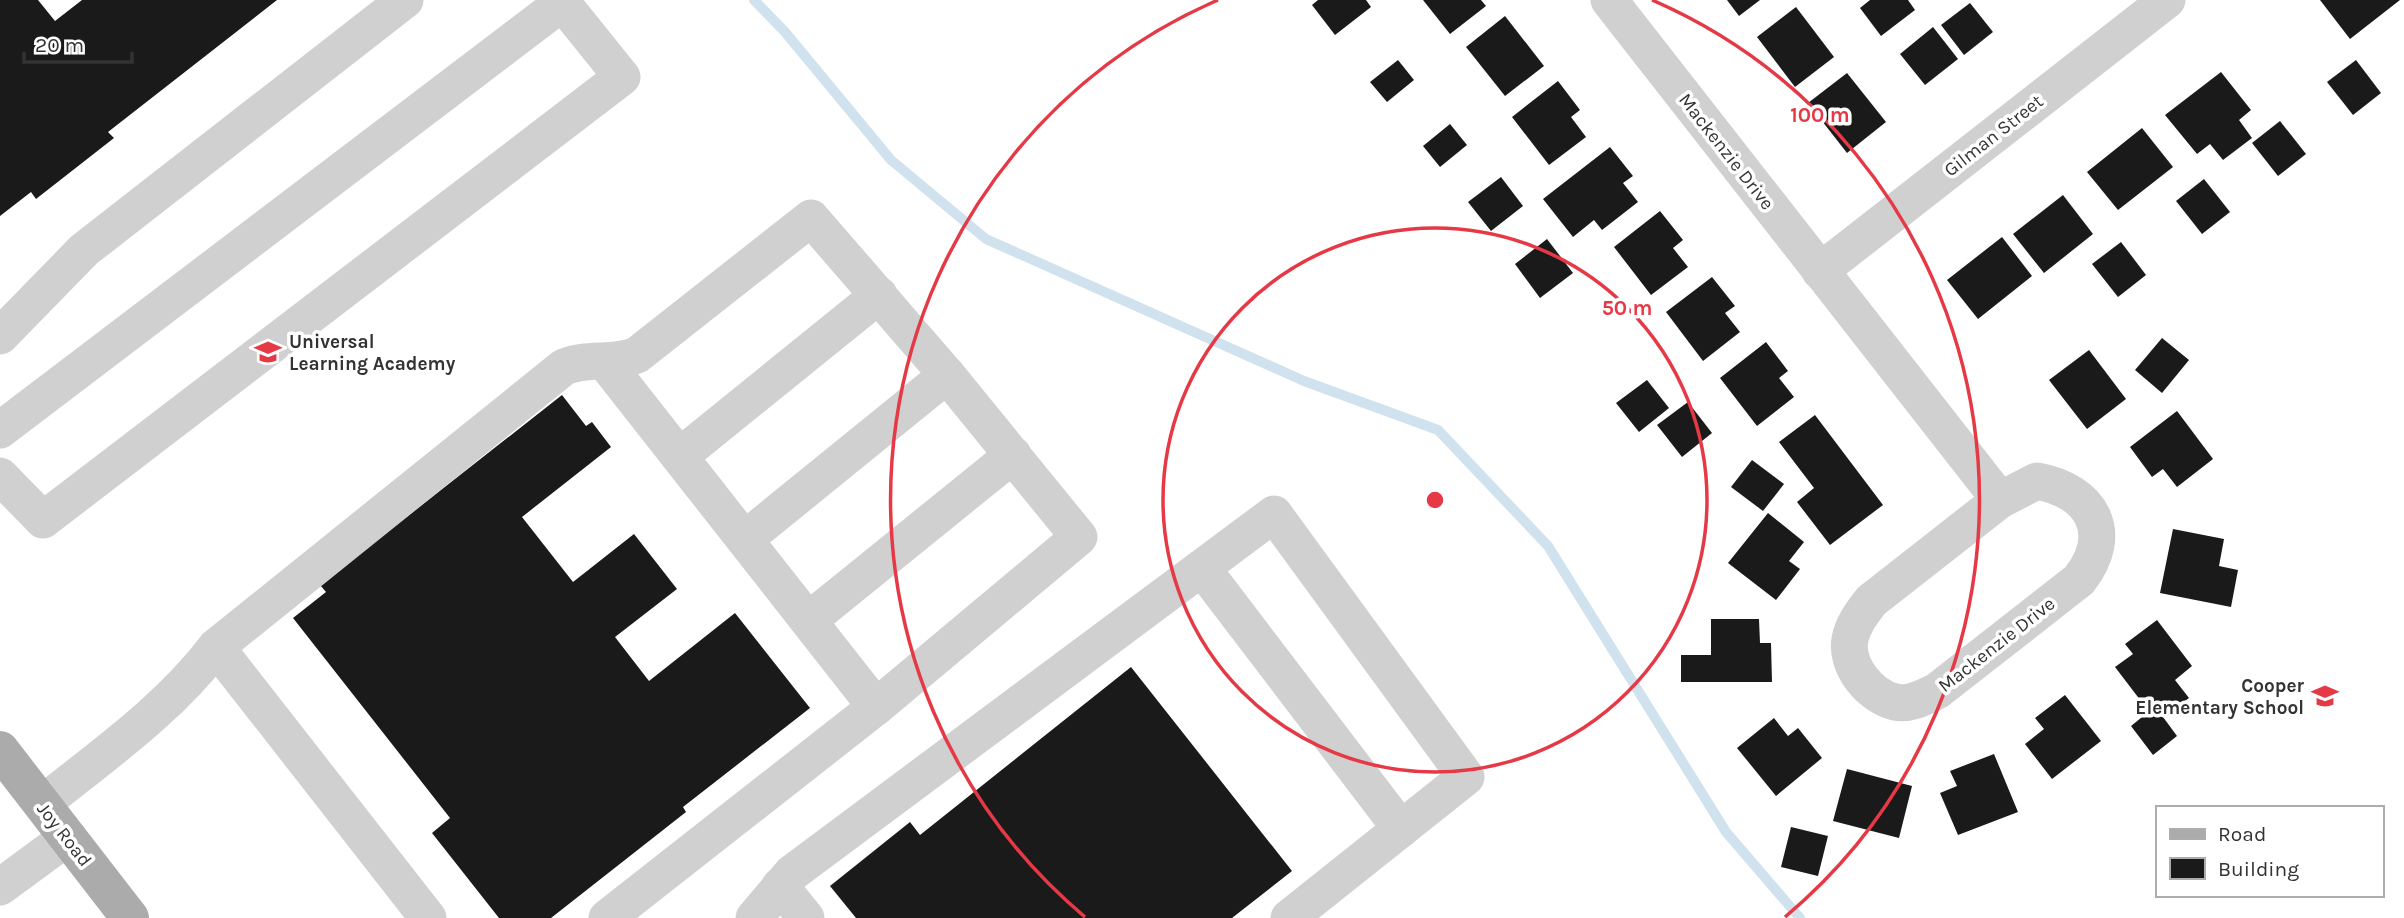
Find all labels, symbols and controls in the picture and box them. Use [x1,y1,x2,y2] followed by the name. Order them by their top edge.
[24,21,133,65] scale bar
[35,33,84,57] text: 20 m
[1674,89,1778,214] street label: Mackenzie Drive
[1940,90,2048,181] street label: Gilman Street
[1790,103,1850,127] text: 100 m
[1602,296,1652,320] text: 50 m
[289,331,456,375] place label: Universal Learning Academy
[253,337,283,367] school or university icon: Universal Learning Academy
[1423,488,1447,512] centre of rings
[1934,593,2059,697] street label: Mackenzie Drive
[2135,675,2305,719] place label: Cooper Elementary School
[2310,681,2340,711] school or university icon: Cooper Elementary School
[32,798,96,871] street label: Joy Road
[2156,806,2383,897] legend
[2218,822,2266,846] text: Road
[2218,857,2299,881] text: Building

